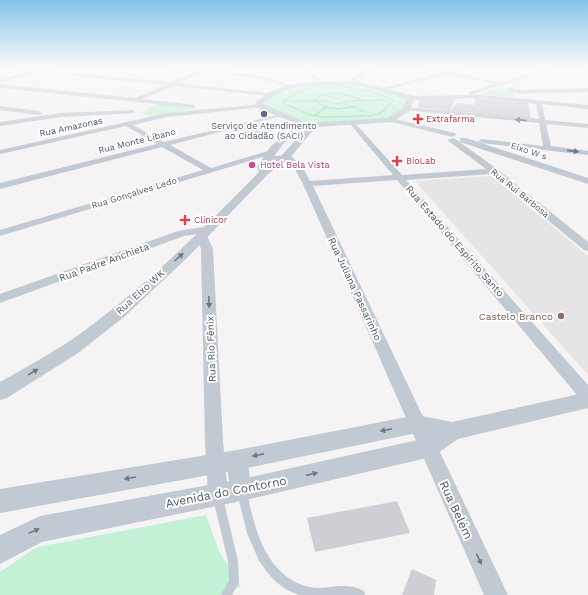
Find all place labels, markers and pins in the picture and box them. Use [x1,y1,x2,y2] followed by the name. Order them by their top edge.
[259,109,269,119] marker: Serviço de Atendimento ao Cidadão (SACI)
[413,114,423,124] marker: Extrafarma
[426,114,475,124] place label: Extrafarma
[211,121,317,141] place label: Serviço de Atendimento ao Cidadão (SACI)
[391,155,403,167] marker: BioLab
[406,156,436,166] place label: BioLab
[247,160,257,170] marker: Hotel Bela Vista
[260,160,330,170] place label: Hotel Bela Vista
[179,214,191,226] marker: Clinicor
[194,215,228,225] place label: Clinicor
[479,311,553,322] place label: Castelo Branco
[556,311,566,321] marker: Castelo Branco

